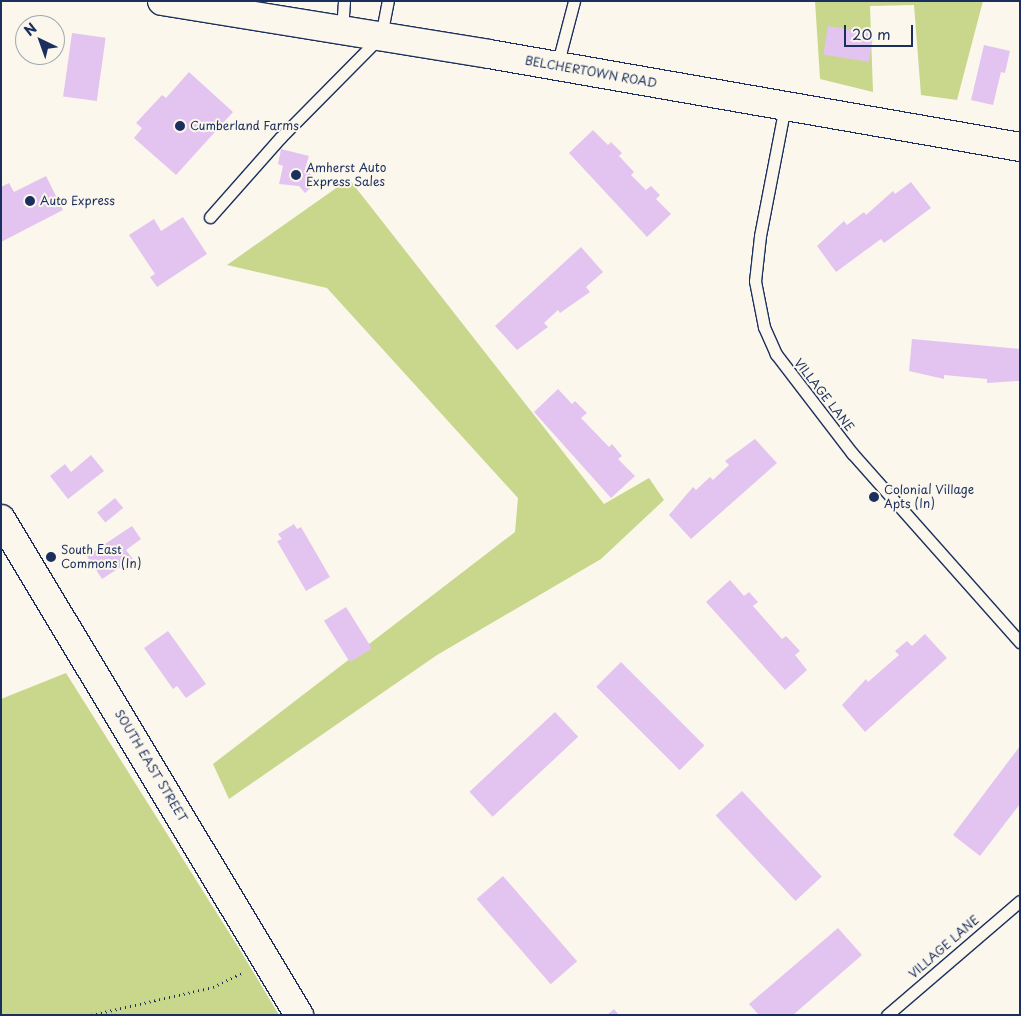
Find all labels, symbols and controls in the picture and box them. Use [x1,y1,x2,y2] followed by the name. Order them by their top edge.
[15,15,65,65] north arrow
[846,15,915,47] scale bar
[19,18,41,41] text: N
[852,22,891,45] text: 20 m
[524,53,658,91] street label: BELCHERTOWN ROAD
[190,119,300,133] place label: Cumberland Farms
[174,120,186,132] marker: Cumberland Farms
[306,161,387,189] place label: Amherst Auto Express Sales
[290,169,302,181] marker: Amherst Auto Express Sales
[40,194,116,208] place label: Auto Express
[24,195,36,207] marker: Auto Express
[791,356,857,434] street label: VILLAGE LANE
[884,483,974,511] place label: Colonial Village Apts (In)
[868,491,880,503] marker: Colonial Village Apts (In)
[61,543,142,571] place label: South East Commons (In)
[45,551,57,563] marker: South East Commons (In)
[111,706,191,826] street label: SOUTH EAST STREET
[906,913,982,981] street label: VILLAGE LANE

